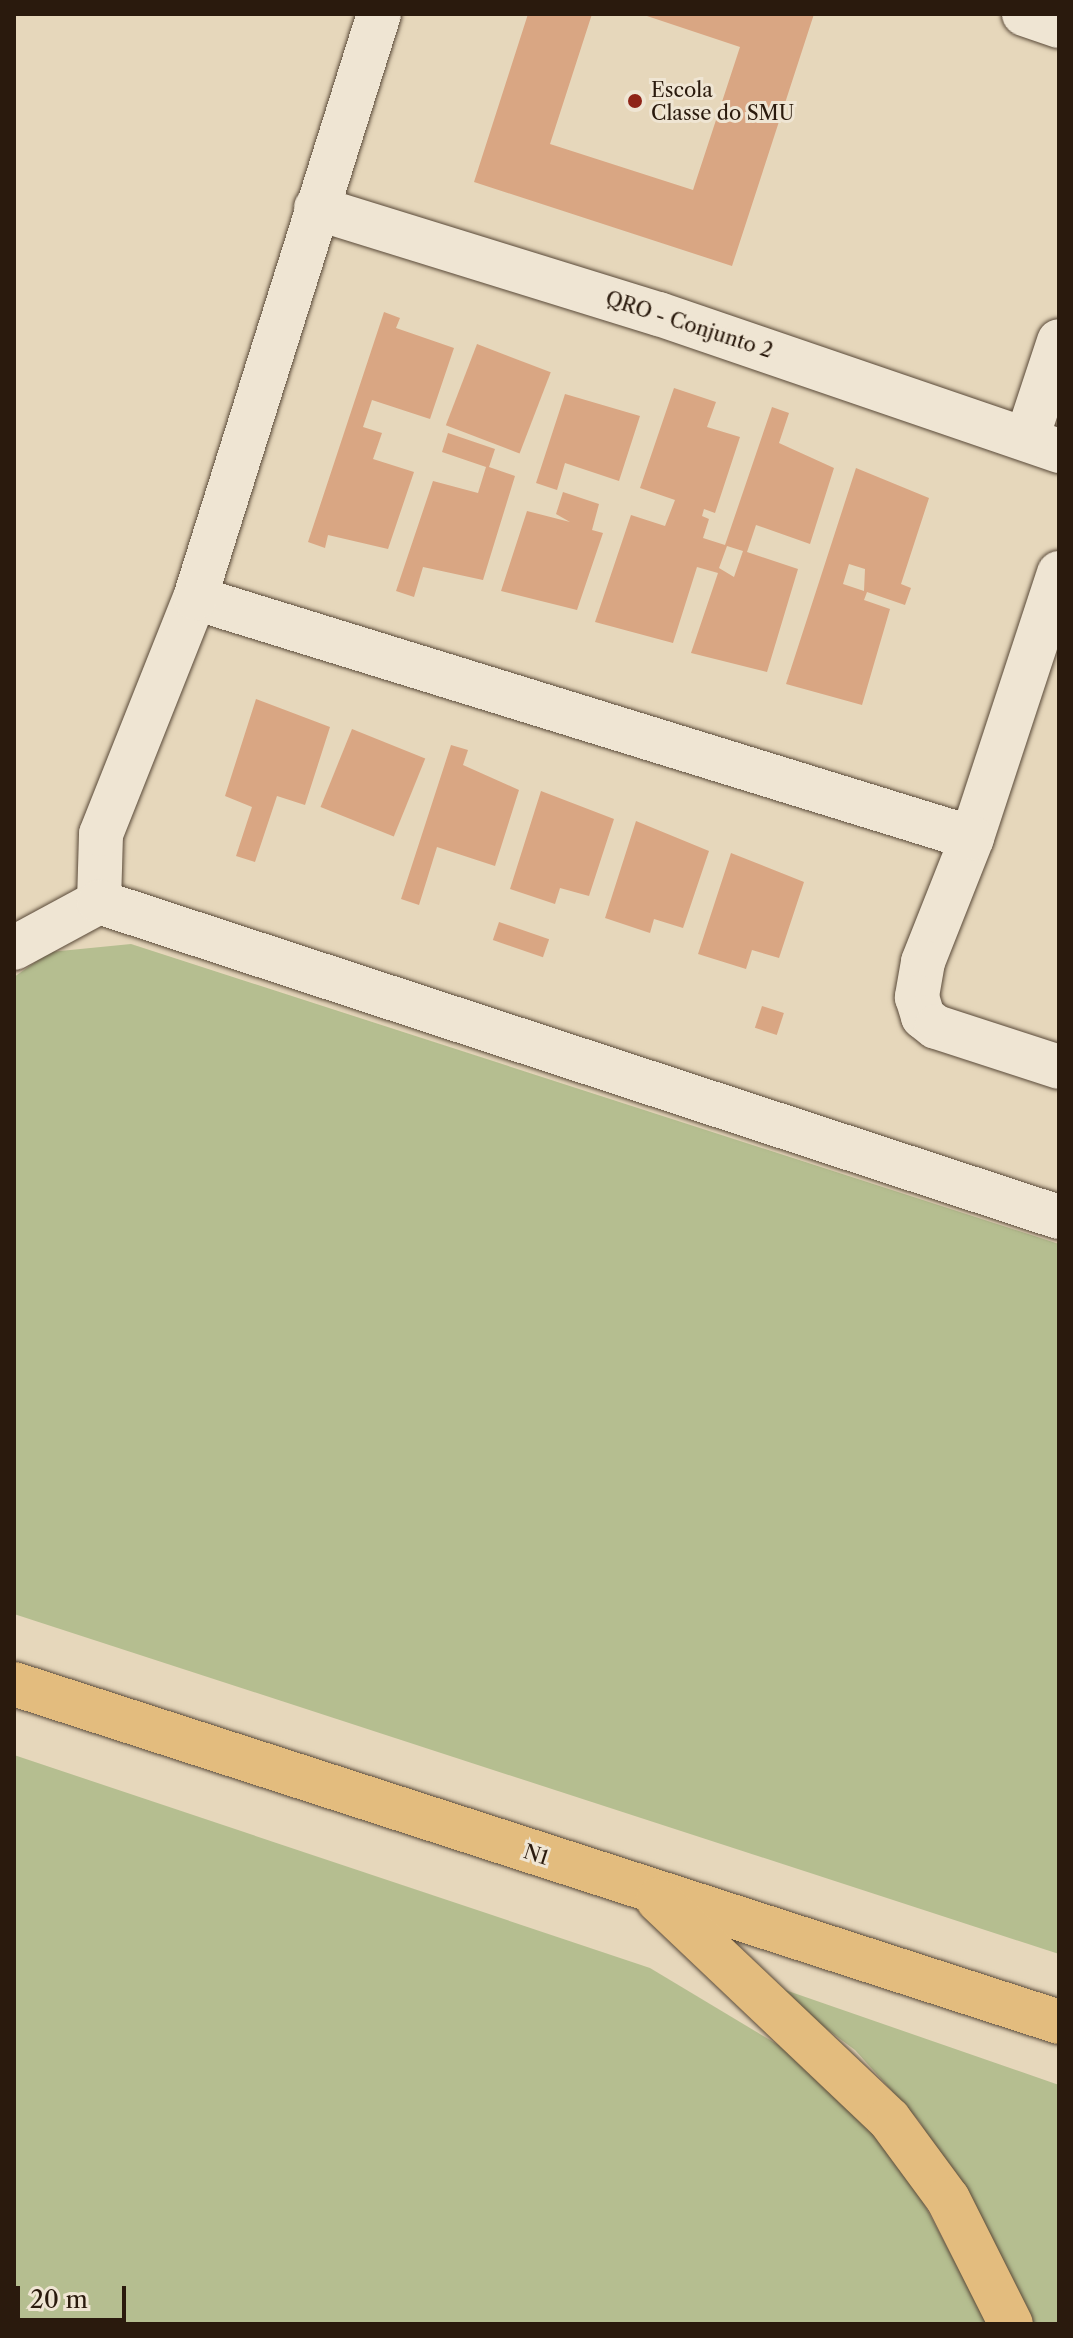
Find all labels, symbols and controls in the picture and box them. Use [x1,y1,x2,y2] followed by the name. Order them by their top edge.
[651,78,794,125] place label: Escola Classe do SMU
[626,92,644,110] marker: Escola Classe do SMU
[602,287,776,363] street label: QRO - Conjunto 2
[520,1840,552,1870] street label: N1
[20,2270,130,2320] scale bar
[30,2285,88,2314] text: 20 m

